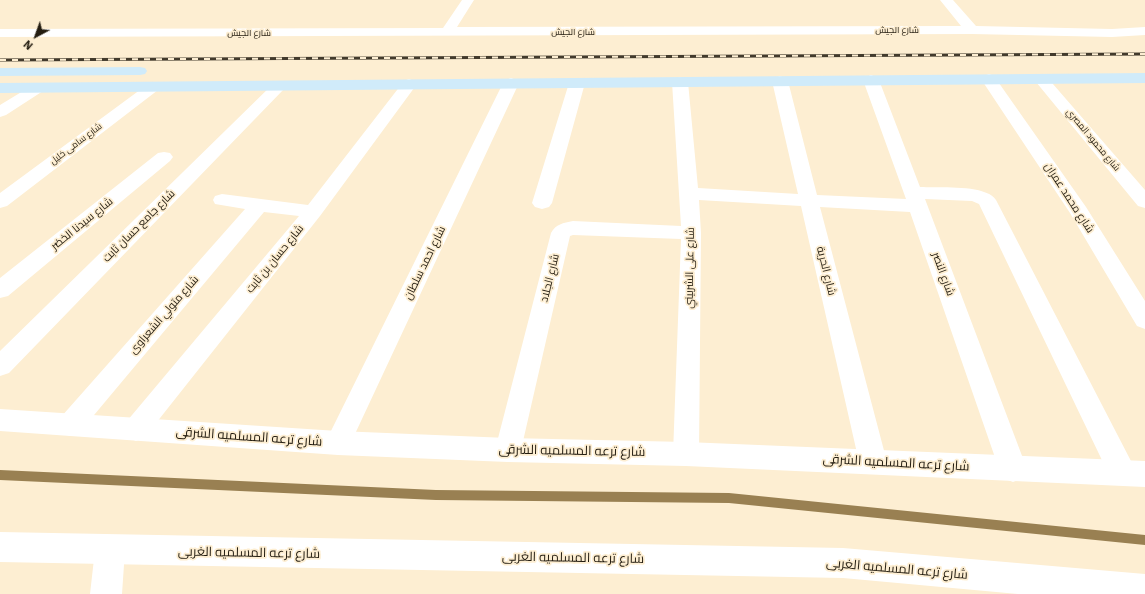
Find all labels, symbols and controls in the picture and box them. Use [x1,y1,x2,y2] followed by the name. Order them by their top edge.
[16,16,56,56] north arrow
[875,25,919,35] street label: شارع الجيش
[551,27,595,37] street label: شارع الجيش
[227,28,271,38] street label: شارع الجيش
[21,37,36,53] text: N
[1064,107,1122,173] street label: شارع محمود المصري
[48,121,104,167] street label: شارع سامى خليل
[1041,160,1097,236] street label: شارع محمد عمران
[100,187,178,265] street label: شارع جامع حسان ثابت
[48,195,116,253] street label: شارع سيدنا الخضر
[243,222,307,296] street label: شارع حسان بن ثابت
[401,224,449,302] street label: شارع احمد سلطان
[683,227,697,309] street label: شارع على الشربيني
[814,245,838,297] street label: شارع الحرية
[929,250,957,298] street label: شارع النصر
[538,253,562,303] street label: شارع الجلاد
[127,273,201,357] street label: شارع متولي الشعراوى
[175,424,323,450] street label: شارع ترعه المسلميه الشرقى
[498,442,646,460] street label: شارع ترعه المسلميه الشرقى
[822,451,970,475] street label: شارع ترعه المسلميه الشرقى
[178,544,320,562] street label: شارع ترعه المسلميه الغربى
[502,549,644,567] street label: شارع ترعه المسلميه الغربى
[825,555,969,583] street label: شارع ترعه المسلميه الغربى

